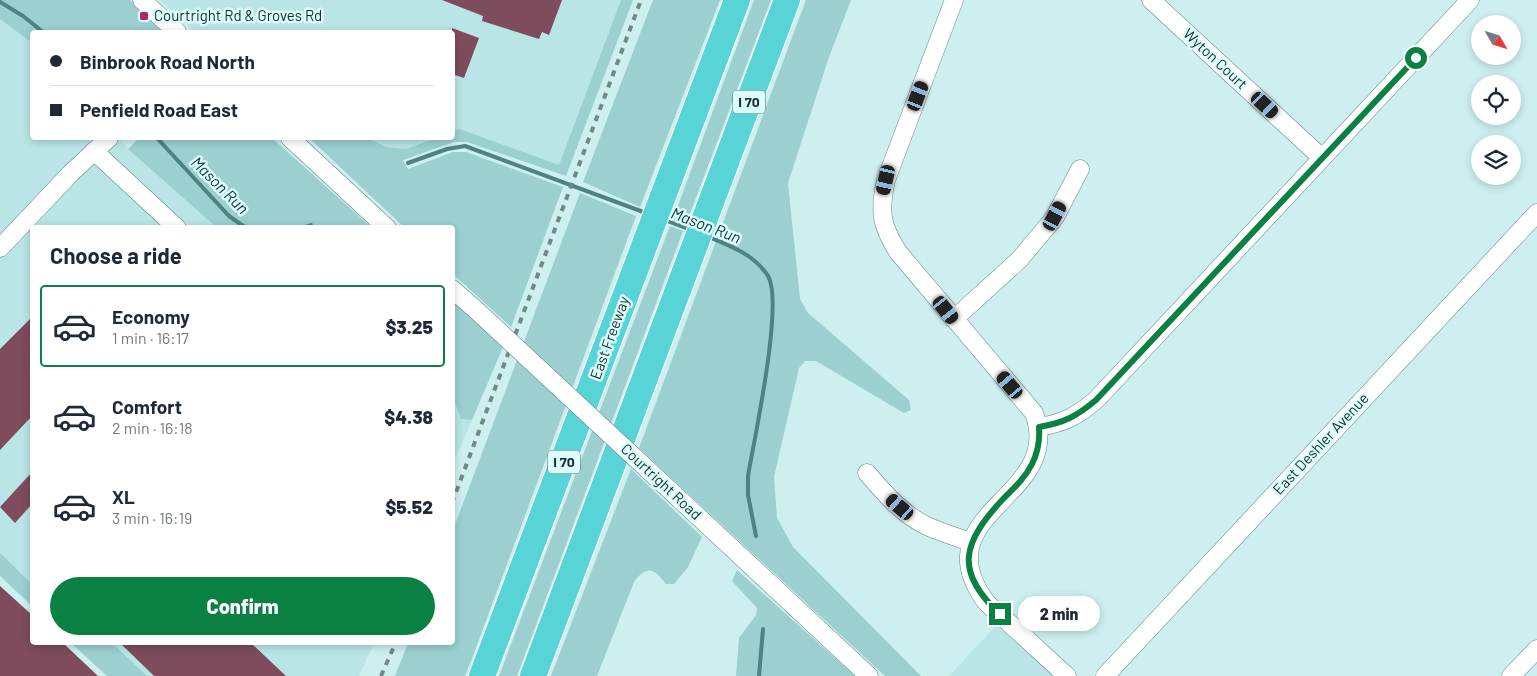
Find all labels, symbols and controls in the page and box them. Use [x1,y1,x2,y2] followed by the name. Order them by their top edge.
[154,6,322,24] place label: Courtright Rd & Groves Rd
[138,10,150,22] marker: Courtright Rd & Groves Rd
[1471,15,1521,65] north arrow
[1471,15,1521,185] map controls
[1180,24,1251,92] street label: Wyton Court
[1405,47,1427,69] route start
[80,50,255,73] text: Binbrook Road North
[1471,75,1521,125] button: locate
[905,79,930,113] car
[1248,89,1281,121] car
[733,90,765,114] road number: I 70
[80,98,238,121] text: Penfield Road East
[1471,135,1521,185] button: layers
[188,152,253,217] water label: Mason Run
[875,164,896,196] car
[1041,199,1068,233] car
[669,203,744,247] water label: Mason Run
[50,242,182,268] text: Choose a ride
[586,294,632,382] street label: East Freeway
[930,294,961,326] car
[52,304,97,349] icon: car
[112,305,190,328] text: Economy
[385,315,433,338] text: $3.25
[112,328,189,347] text: 1 min · 16:17
[994,369,1025,401] car
[1269,389,1372,498] street label: East Deshler Avenue
[52,394,97,439] icon: car
[112,395,182,418] text: Comfort
[384,405,433,428] text: $4.38
[112,418,193,437] text: 2 min · 16:18
[618,439,706,523] street label: Courtright Road
[548,451,580,474] road number: I 70
[52,484,97,529] icon: car
[112,485,135,508] text: XL
[883,491,916,523] car
[385,495,433,518] text: $5.52
[112,508,192,527] text: 3 min · 16:19
[50,577,435,635] button: Confirm
[1018,596,1100,632] callout: 2 min
[989,603,1011,625] route end
[1040,604,1078,623] text: 2 min

